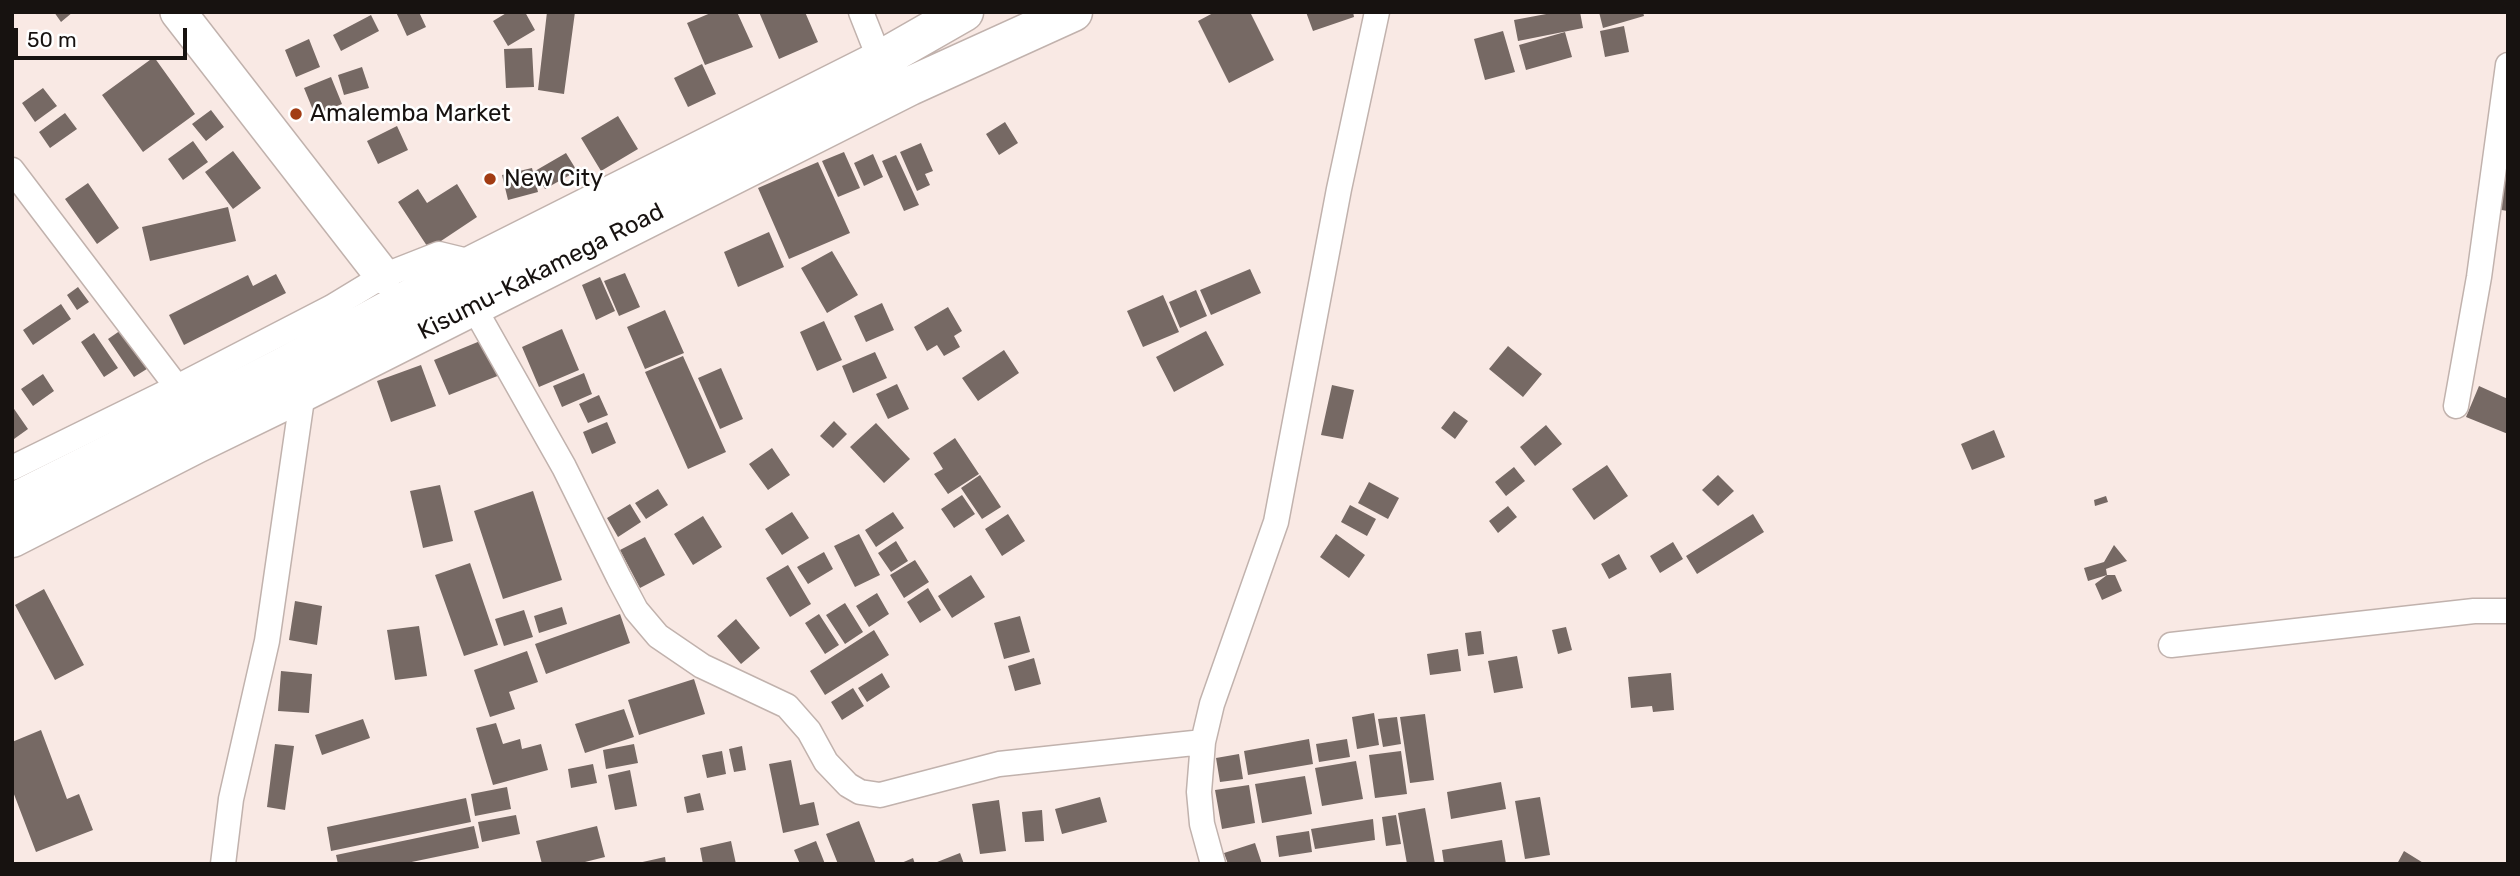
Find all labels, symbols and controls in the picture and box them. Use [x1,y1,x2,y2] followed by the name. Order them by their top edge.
[18,14,191,58] scale bar
[27,27,77,52] text: 50 m
[310,100,511,128] place label: Amalemba Market
[288,106,304,122] marker: Amalemba Market
[504,165,603,193] place label: New City
[482,171,498,187] marker: New City
[413,197,669,347] street label: Kisumu-Kakamega Road

